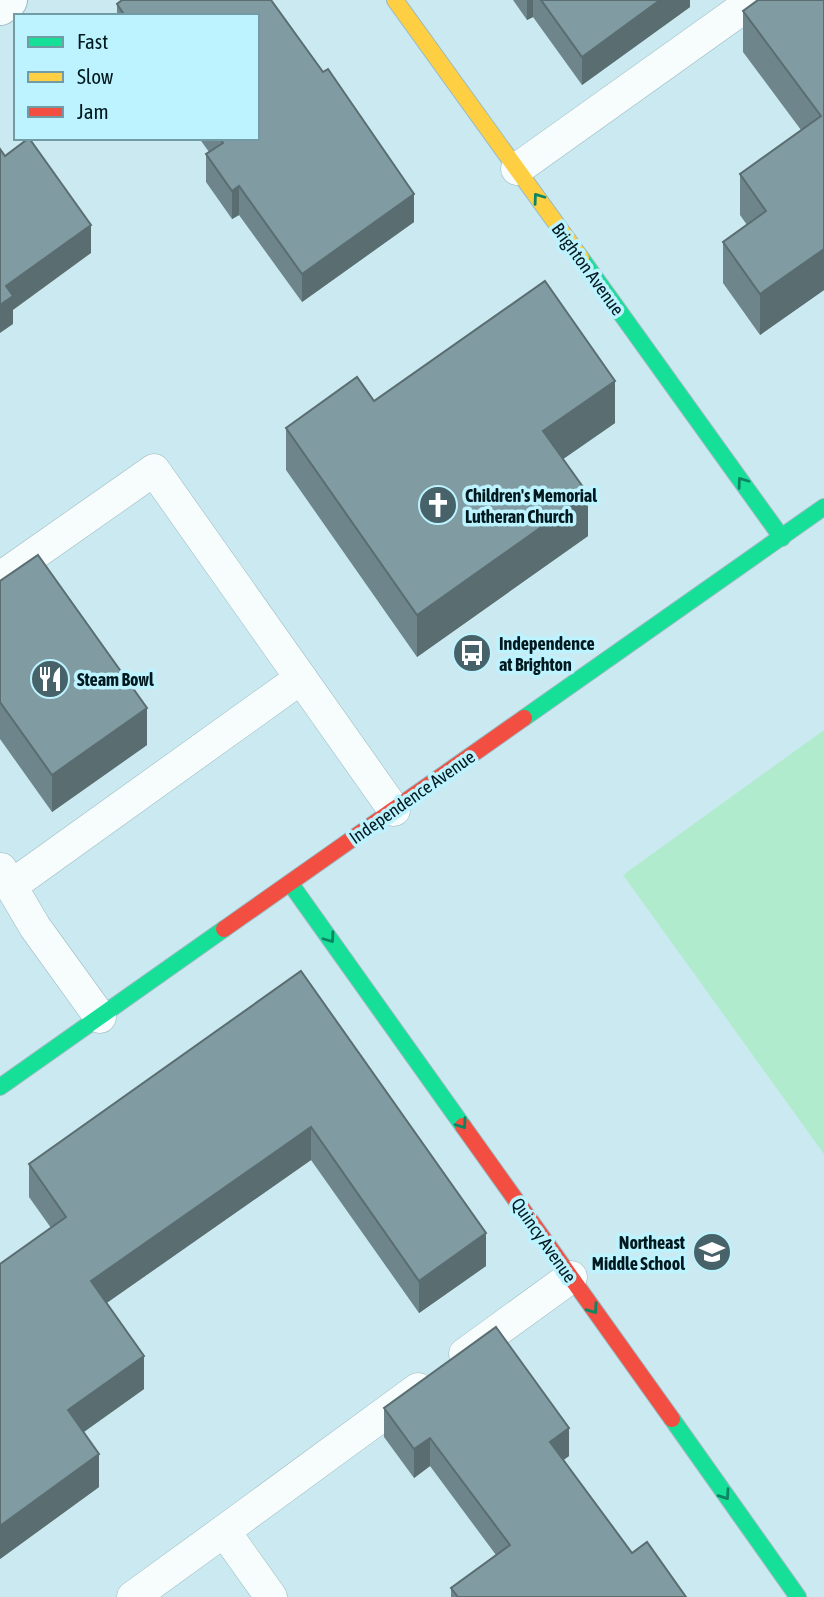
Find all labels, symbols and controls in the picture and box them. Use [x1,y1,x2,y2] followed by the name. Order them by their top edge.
[14,14,259,140] legend
[77,29,108,53] text: Fast
[77,64,114,88] text: Slow
[77,99,109,123] text: Jam
[534,193,546,206] one-way arrow
[547,219,629,319] street label: Brighton Avenue
[738,477,751,490] one-way arrow
[417,484,459,526] church icon: Children's Memorial Lutheran Church
[465,485,597,527] place label: Children's Memorial Lutheran Church
[451,632,493,674] bus stop icon: Independence at Brighton
[499,633,595,675] place label: Independence at Brighton
[29,658,71,700] restaurant icon: Steam Bowl
[77,669,154,690] place label: Steam Bowl
[345,746,479,848] street label: Independence Avenue
[322,930,334,943] one-way arrow
[453,1116,466,1129] one-way arrow
[507,1194,581,1286] street label: Quincy Avenue
[691,1231,733,1273] school or university icon: Northeast Middle School
[592,1232,686,1274] place label: Northeast Middle School
[585,1301,597,1314] one-way arrow
[717,1487,729,1500] one-way arrow

